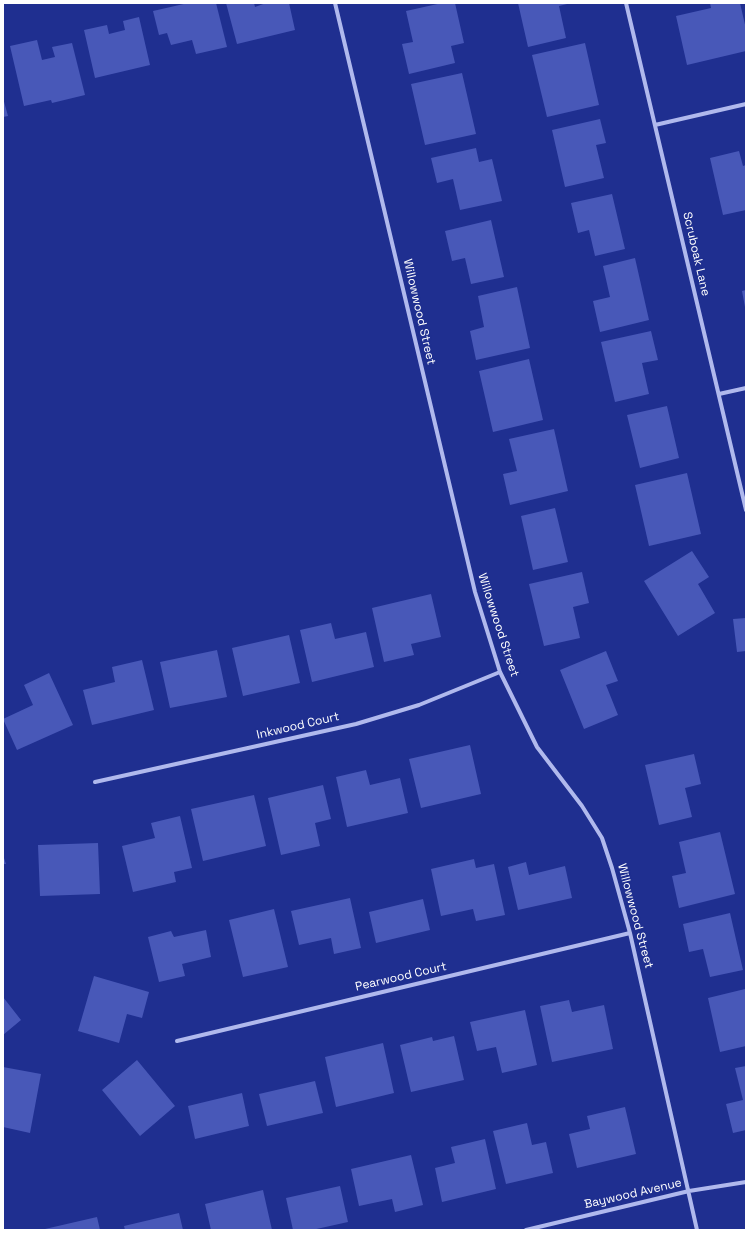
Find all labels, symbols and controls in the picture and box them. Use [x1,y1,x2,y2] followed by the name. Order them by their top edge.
[679,211,713,297] street label: Scruboak Lane
[400,258,438,366] street label: Willowwood Street
[474,571,522,679] street label: Willowwood Street
[255,709,341,743] street label: Inkwood Court
[614,862,656,970] street label: Willowwood Street
[354,960,448,994] street label: Pearwood Court
[583,1176,683,1212] street label: Baywood Avenue

